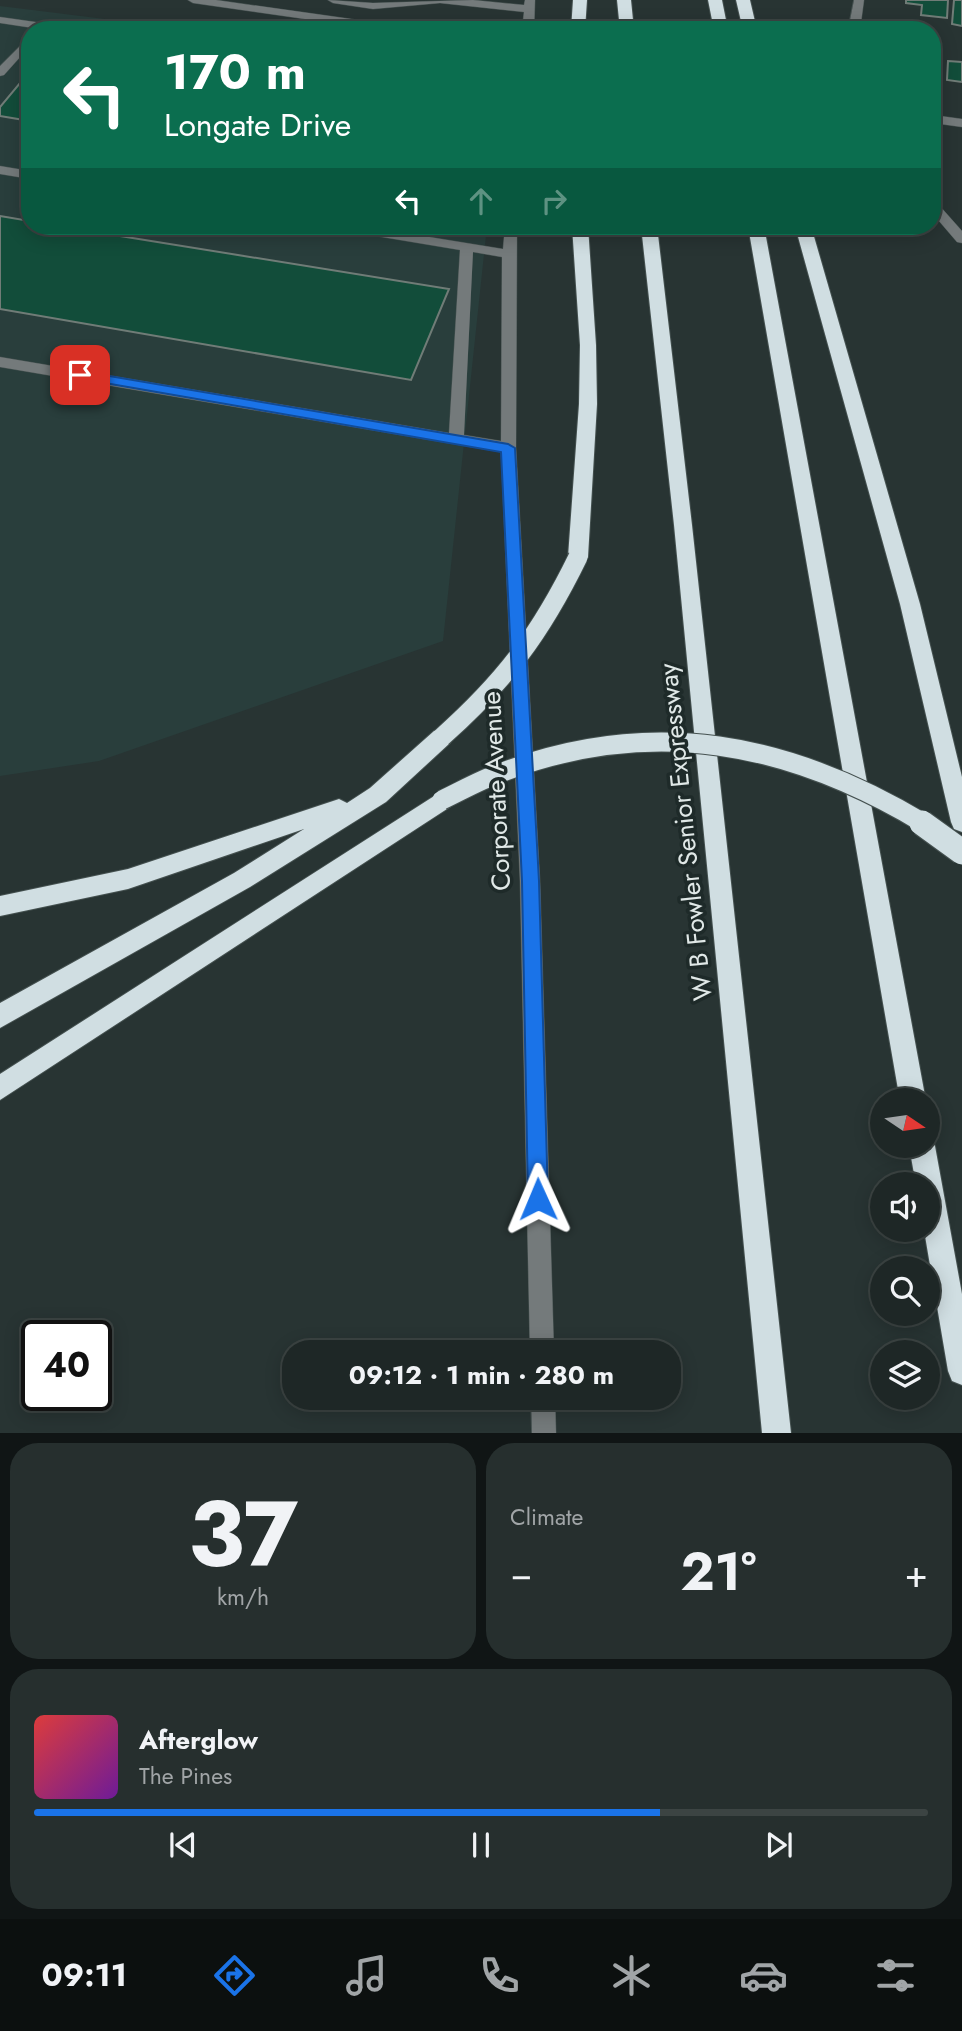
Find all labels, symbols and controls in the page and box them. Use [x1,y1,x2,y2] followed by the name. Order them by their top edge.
[164,37,306,107] text: 170 m
[49,49,140,140] icon: left
[164,102,351,148] text: Longate Drive
[389,182,427,220] icon: left
[462,182,500,220] icon: ahead
[535,182,573,220] icon: right
[50,345,110,405] pin
[61,356,99,394] icon: arrive
[648,661,722,1003] street label: W B Fowler Senior Expressway
[472,690,520,892] street label: Corporate Avenue
[870,1088,940,1158] north arrow
[870,1088,940,1410] map controls
[501,1162,575,1236] position arrow
[870,1172,940,1242] button: sound
[870,1256,940,1326] button: search
[21,1320,112,1411] speed limit sign: 40
[870,1340,940,1410] button: layers
[349,1356,614,1394] text: 09:12 · 1 min · 280 m
[188,1469,298,1600] text: 37
[510,1500,583,1534] text: Climate
[681,1534,757,1610] text: 21°
[510,1546,532,1601] text: −
[905,1546,928,1601] text: +
[217,1580,269,1614] text: km/h
[139,1721,258,1759] text: Afterglow
[139,1759,232,1793] text: The Pines
[164,1826,202,1864] icon: previous
[462,1826,500,1864] icon: pause
[760,1826,798,1864] icon: next
[210,1951,259,2000] icon: directions
[342,1951,391,2000] icon: music
[475,1951,524,2000] icon: phone
[607,1951,656,2000] icon: climate
[739,1951,788,2000] icon: car
[871,1951,920,2000] icon: filters
[42,1952,127,1998] text: 09:11

